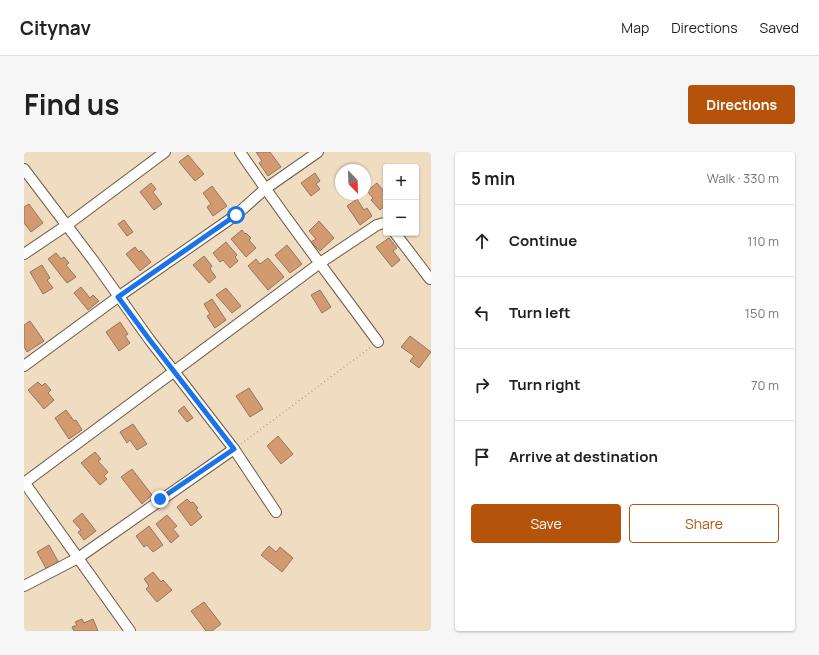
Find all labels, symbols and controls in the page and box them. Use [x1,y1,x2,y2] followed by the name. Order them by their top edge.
[20,15,91,41] text: Citynav
[621,18,649,37] text: Map
[671,18,738,37] text: Directions
[760,18,799,37] text: Saved
[24,85,119,123] text: Find us
[688,85,795,124] button: Directions
[335,164,371,200] north arrow
[383,164,419,236] map controls
[383,164,419,200] button: +
[471,167,515,190] text: 5 min
[707,169,779,187] text: Walk · 330 m
[383,200,419,236] button: −
[227,206,245,224] route start
[471,230,493,252] icon: ahead
[509,230,577,251] text: Continue
[747,232,779,250] text: 110 m
[471,302,493,324] icon: left
[509,302,571,323] text: Turn left
[745,304,779,322] text: 150 m
[471,374,493,396] icon: right
[509,374,580,395] text: Turn right
[751,376,779,394] text: 70 m
[471,446,493,468] icon: arrive
[509,446,658,467] text: Arrive at destination
[151,490,169,508] route end
[471,504,621,543] button: Save
[629,504,779,543] button: Share

